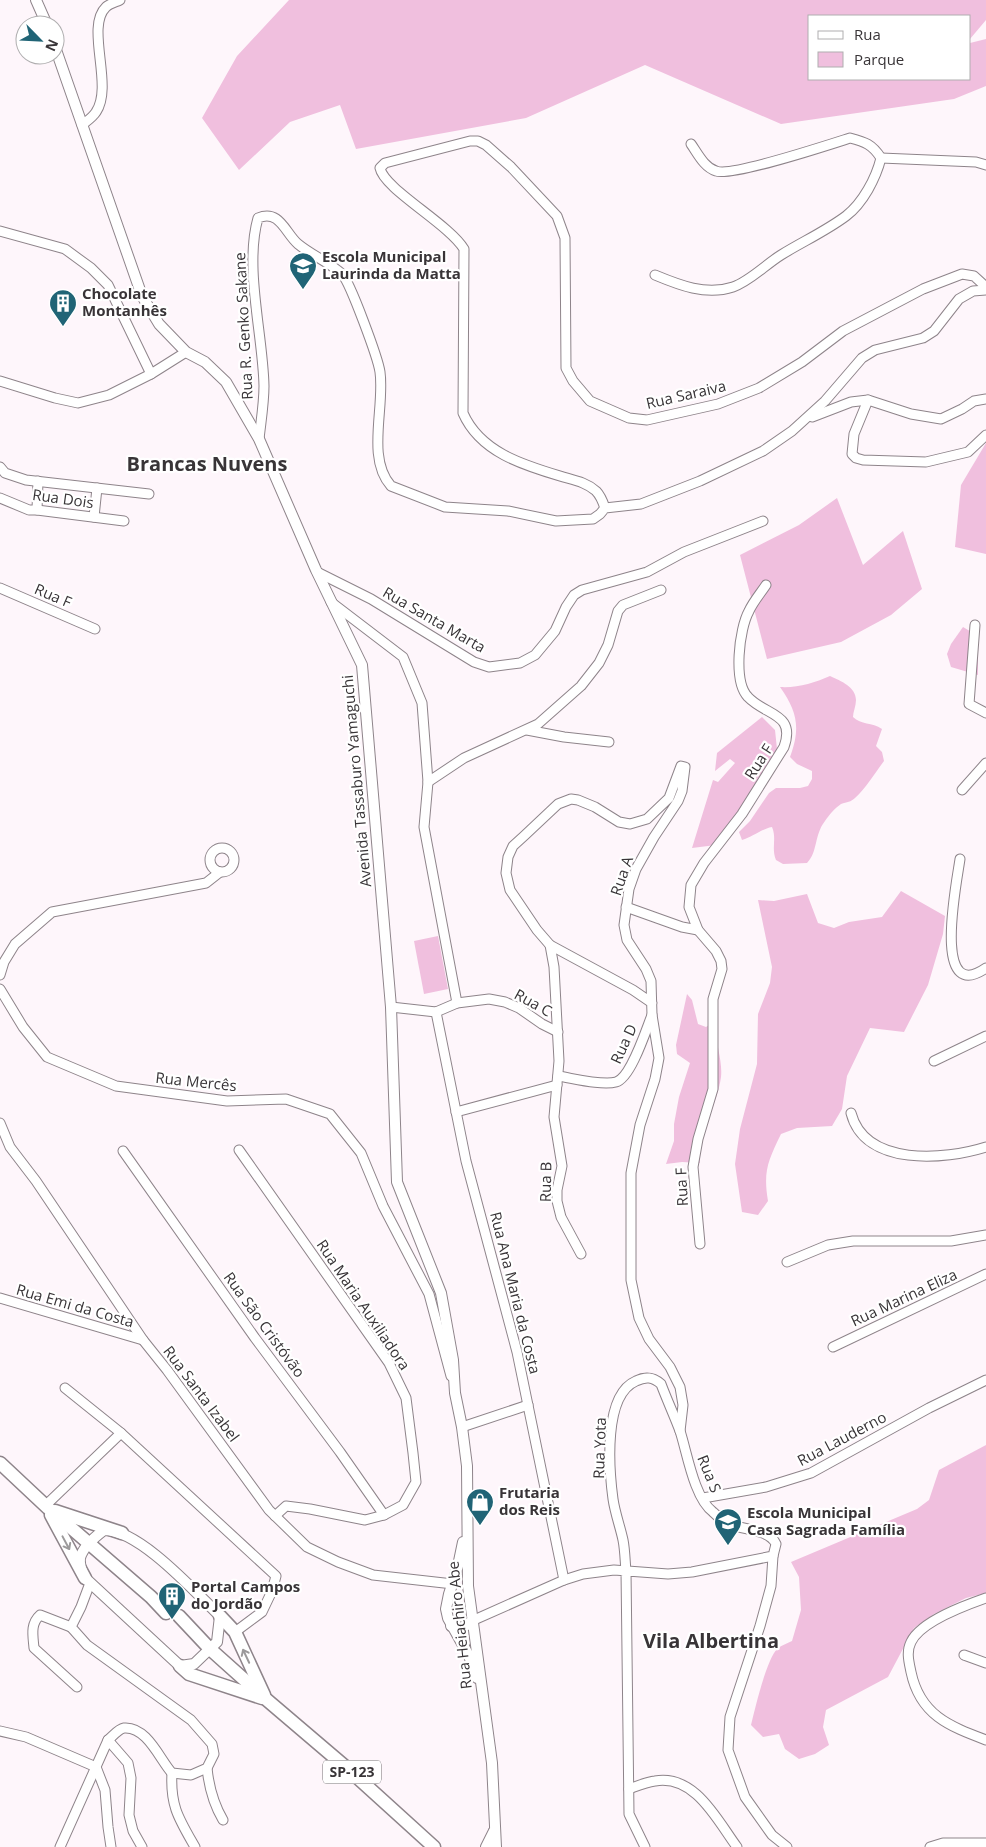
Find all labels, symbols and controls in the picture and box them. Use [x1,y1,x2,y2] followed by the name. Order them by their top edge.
[15,15,65,65] north arrow
[808,15,971,80] legend
[854,24,881,44] text: Rua
[41,36,63,55] text: N
[854,49,904,69] text: Parque
[322,246,461,283] place label: Escola Municipal Laurinda da Matta
[288,251,318,290] school or university icon: Escola Municipal Laurinda da Matta
[229,252,257,400] street label: Rua R. Genko Sakane
[82,283,167,320] place label: Chocolate Montanhês
[48,288,78,327] building icon: Chocolate Montanhês
[644,375,728,413] street label: Rua Saraiva
[127,450,288,477] district label: Brancas Nuvens
[31,484,95,512] street label: Rua Dois
[32,578,75,612] street label: Rua F
[379,582,490,657] street label: Rua Santa Marta
[337,674,375,888] street label: Avenida Tassaburo Yamaguchi
[739,740,777,783] street label: Rua F
[605,853,637,898] street label: Rua A
[511,984,556,1021] street label: Rua C
[605,1021,641,1067] street label: Rua D
[155,1067,238,1095] street label: Rua Mercês
[535,1162,555,1202] street label: Rua B
[670,1167,692,1207] street label: Rua F
[486,1210,546,1376] street label: Rua Ana Maria da Costa
[313,1235,415,1374] street label: Rua Maria Auxiliadora
[847,1264,960,1330] street label: Rua Marina Eliza
[220,1268,310,1381] street label: Rua São Cristóvão
[14,1279,136,1331] street label: Rua Emi da Costa
[159,1341,244,1445] street label: Rua Santa Izabel
[794,1406,889,1470] street label: Rua Lauderno
[588,1417,610,1479] street label: Rua Yota
[693,1452,726,1495] street label: Rua S
[499,1482,560,1519] place label: Frutaria dos Reis
[465,1487,495,1526] shop icon: Frutaria dos Reis
[747,1502,905,1539] place label: Escola Municipal Casa Sagrada Família
[713,1507,743,1546] school or university icon: Escola Municipal Casa Sagrada Família
[62,1535,71,1550] one-way arrow
[442,1560,476,1690] street label: Rua Heiachiro Abe
[191,1576,300,1613] place label: Portal Campos do Jordão
[157,1581,187,1620] building icon: Portal Campos do Jordão
[643,1627,779,1654] district label: Vila Albertina
[241,1649,251,1664] one-way arrow
[323,1760,381,1784] road number: SP-123

